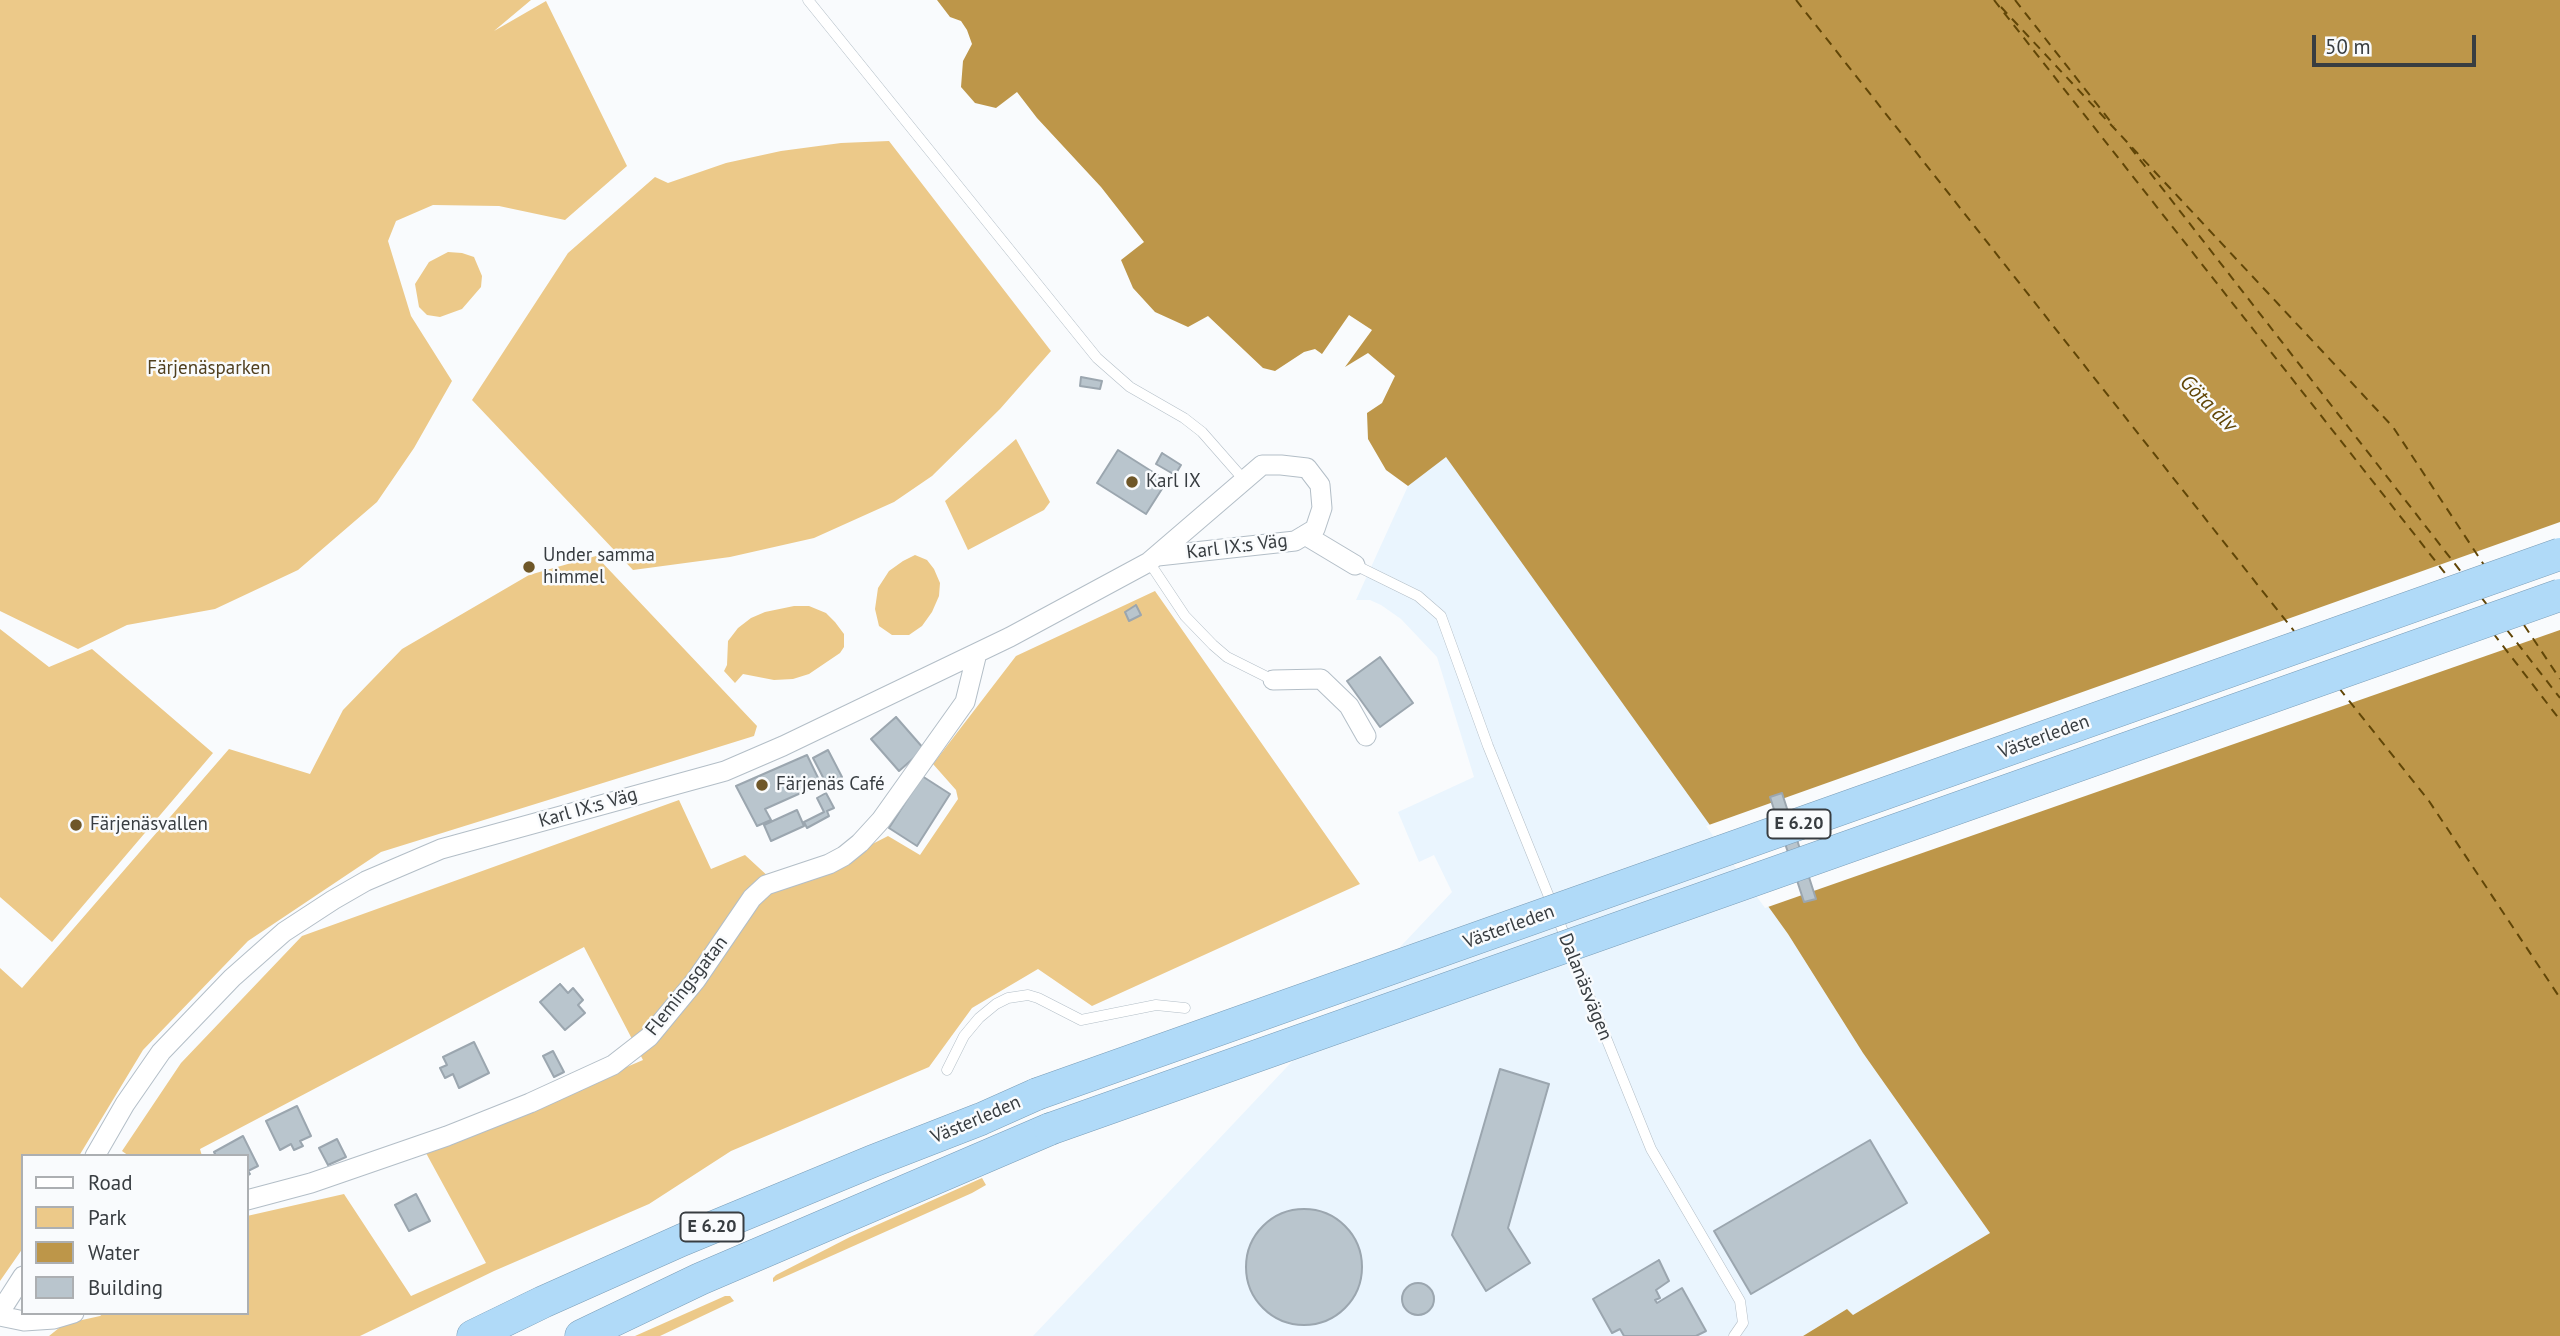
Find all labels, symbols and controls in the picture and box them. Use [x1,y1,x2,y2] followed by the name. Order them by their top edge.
[2315,21,2480,65] scale bar
[2325,33,2371,60] text: 50 m
[147,358,271,380] park label: Färjenäsparken
[2174,370,2242,438] water label: Göta älv
[1146,471,1201,493] place label: Karl IX
[1124,474,1140,490] marker: Karl IX
[1185,529,1289,565] street label: Karl IX:s Väg
[543,545,655,589] place label: Under samma himmel
[521,559,537,575] marker: Under samma himmel
[1995,710,2093,764] street label: Västerleden
[776,774,885,796] place label: Färjenäs Café
[754,777,770,793] marker: Färjenäs Café
[536,783,640,833] street label: Karl IX:s Väg
[1768,810,1830,838] road number: E 6.20
[90,814,208,836] place label: Färjenäsvallen
[68,817,84,833] marker: Färjenäsvallen
[1460,900,1558,954] street label: Västerleden
[1553,930,1617,1044] street label: Dalanäsvägen
[641,932,733,1040] street label: Flemingsgatan
[928,1091,1024,1149] street label: Västerleden
[21,1154,248,1315] legend
[88,1169,132,1196] text: Road
[88,1204,127,1231] text: Park
[680,1212,744,1242] road number: E 6.20
[88,1239,140,1266] text: Water
[88,1274,163,1301] text: Building

